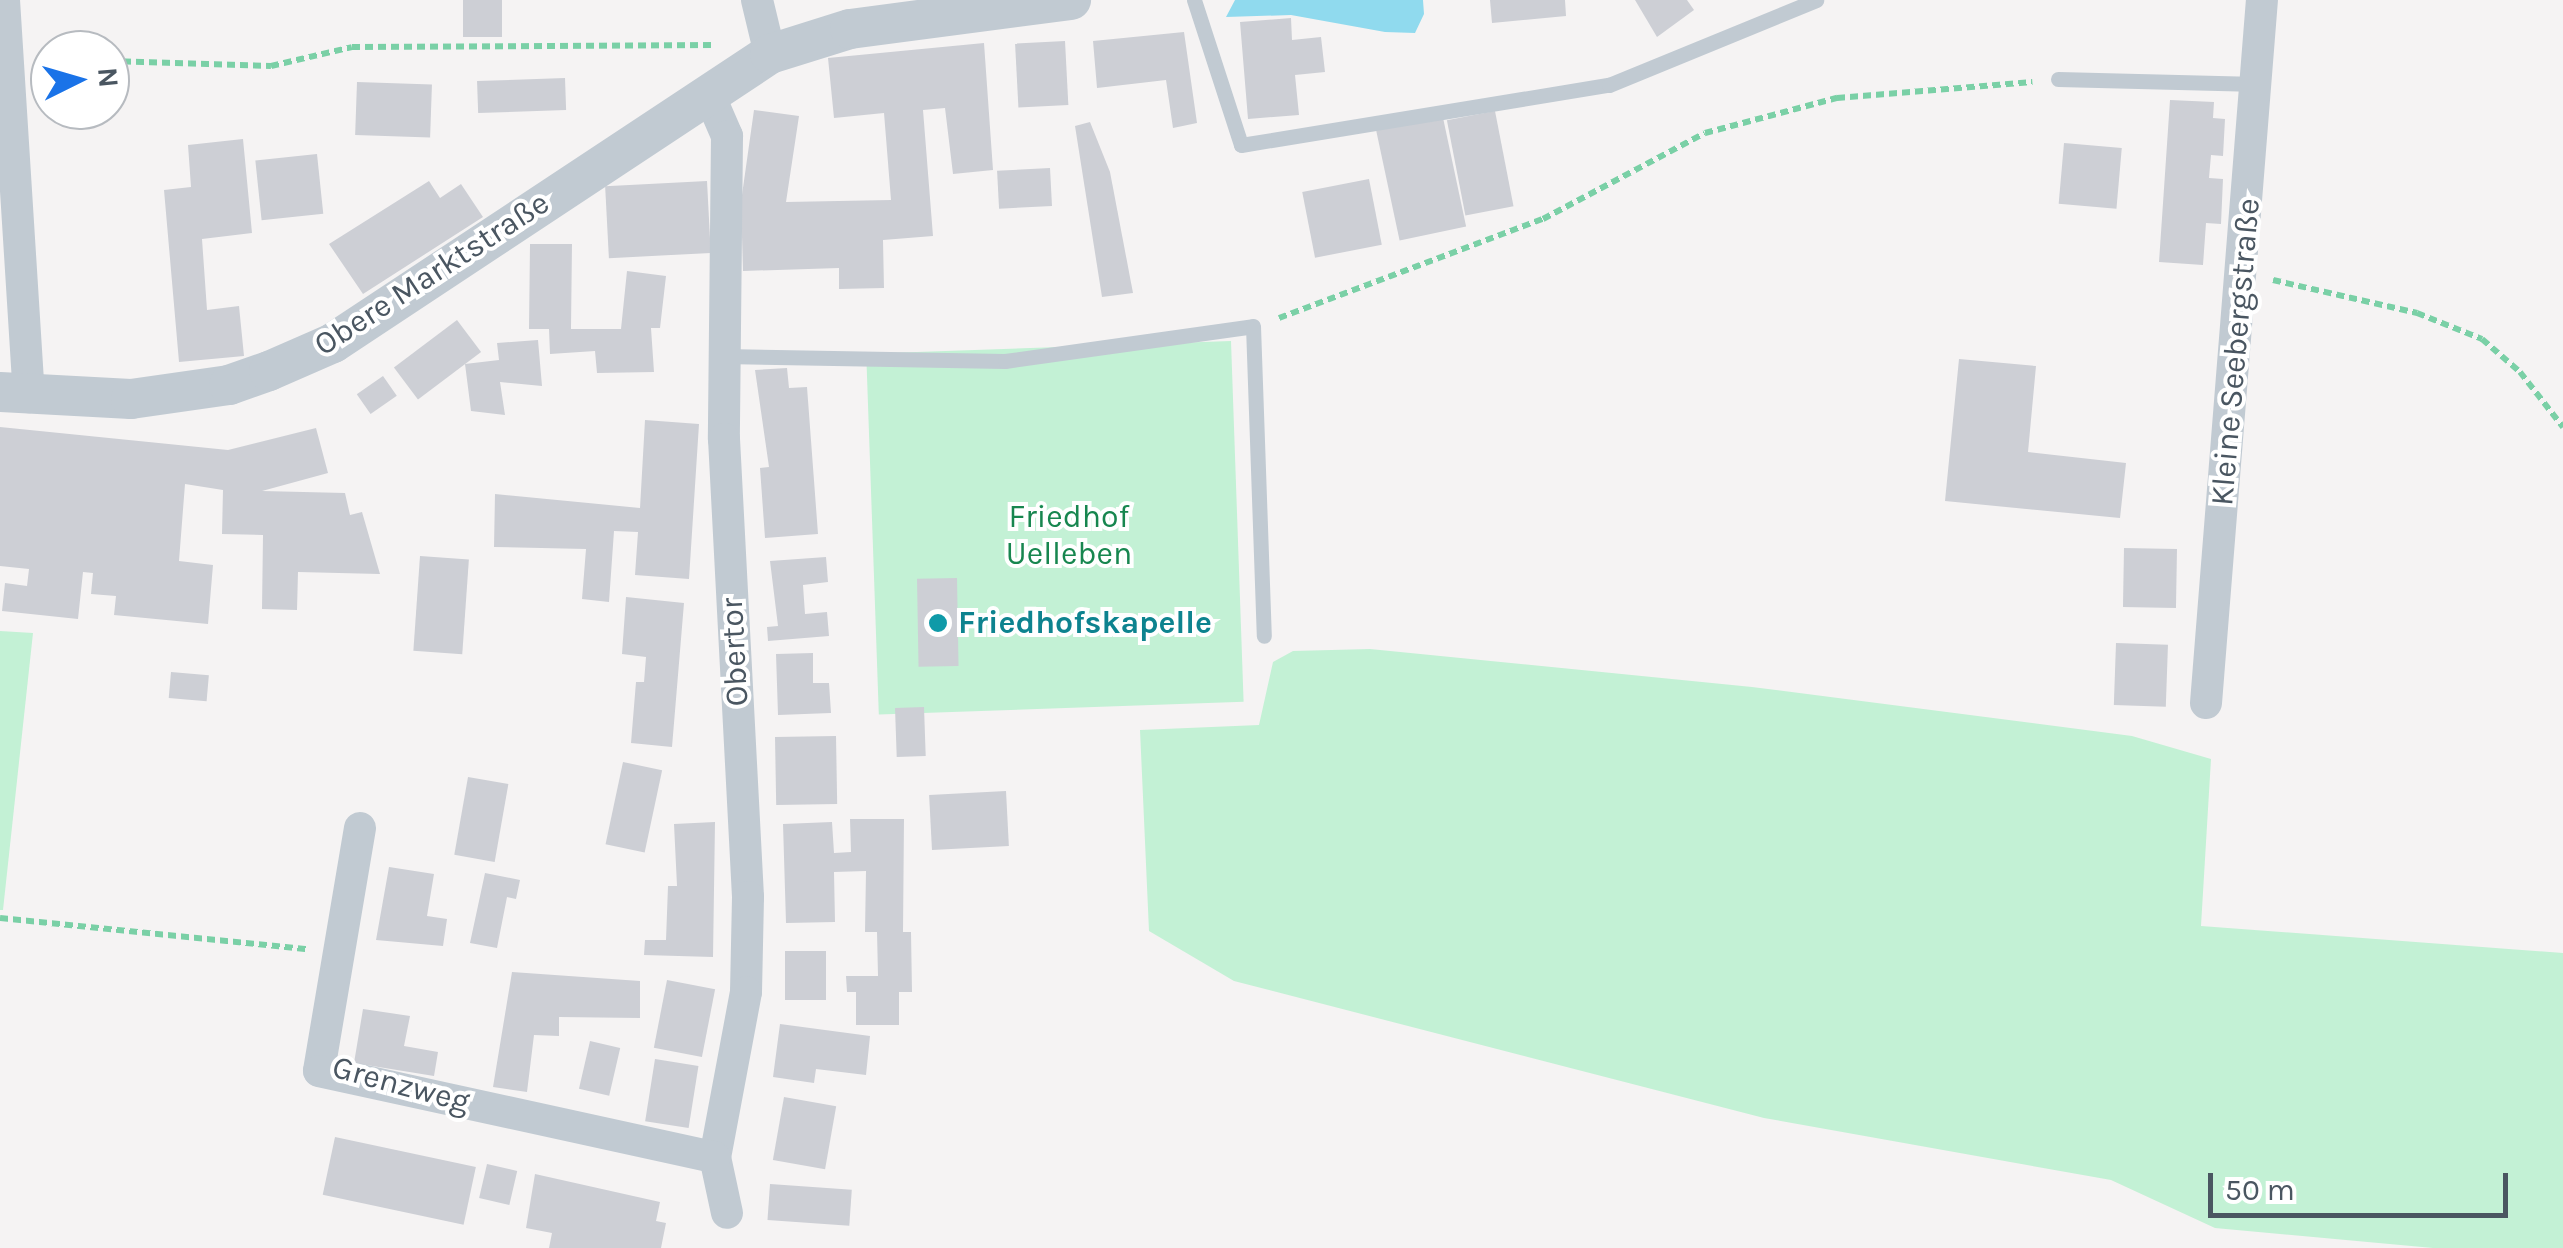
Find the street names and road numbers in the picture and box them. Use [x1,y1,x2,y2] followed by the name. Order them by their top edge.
[307,184,557,364] street label: Obere Marktstraße
[2203,197,2269,507] street label: Kleine Seebergstraße
[713,597,757,707] street label: Obertor
[328,1048,474,1122] street label: Grenzweg

